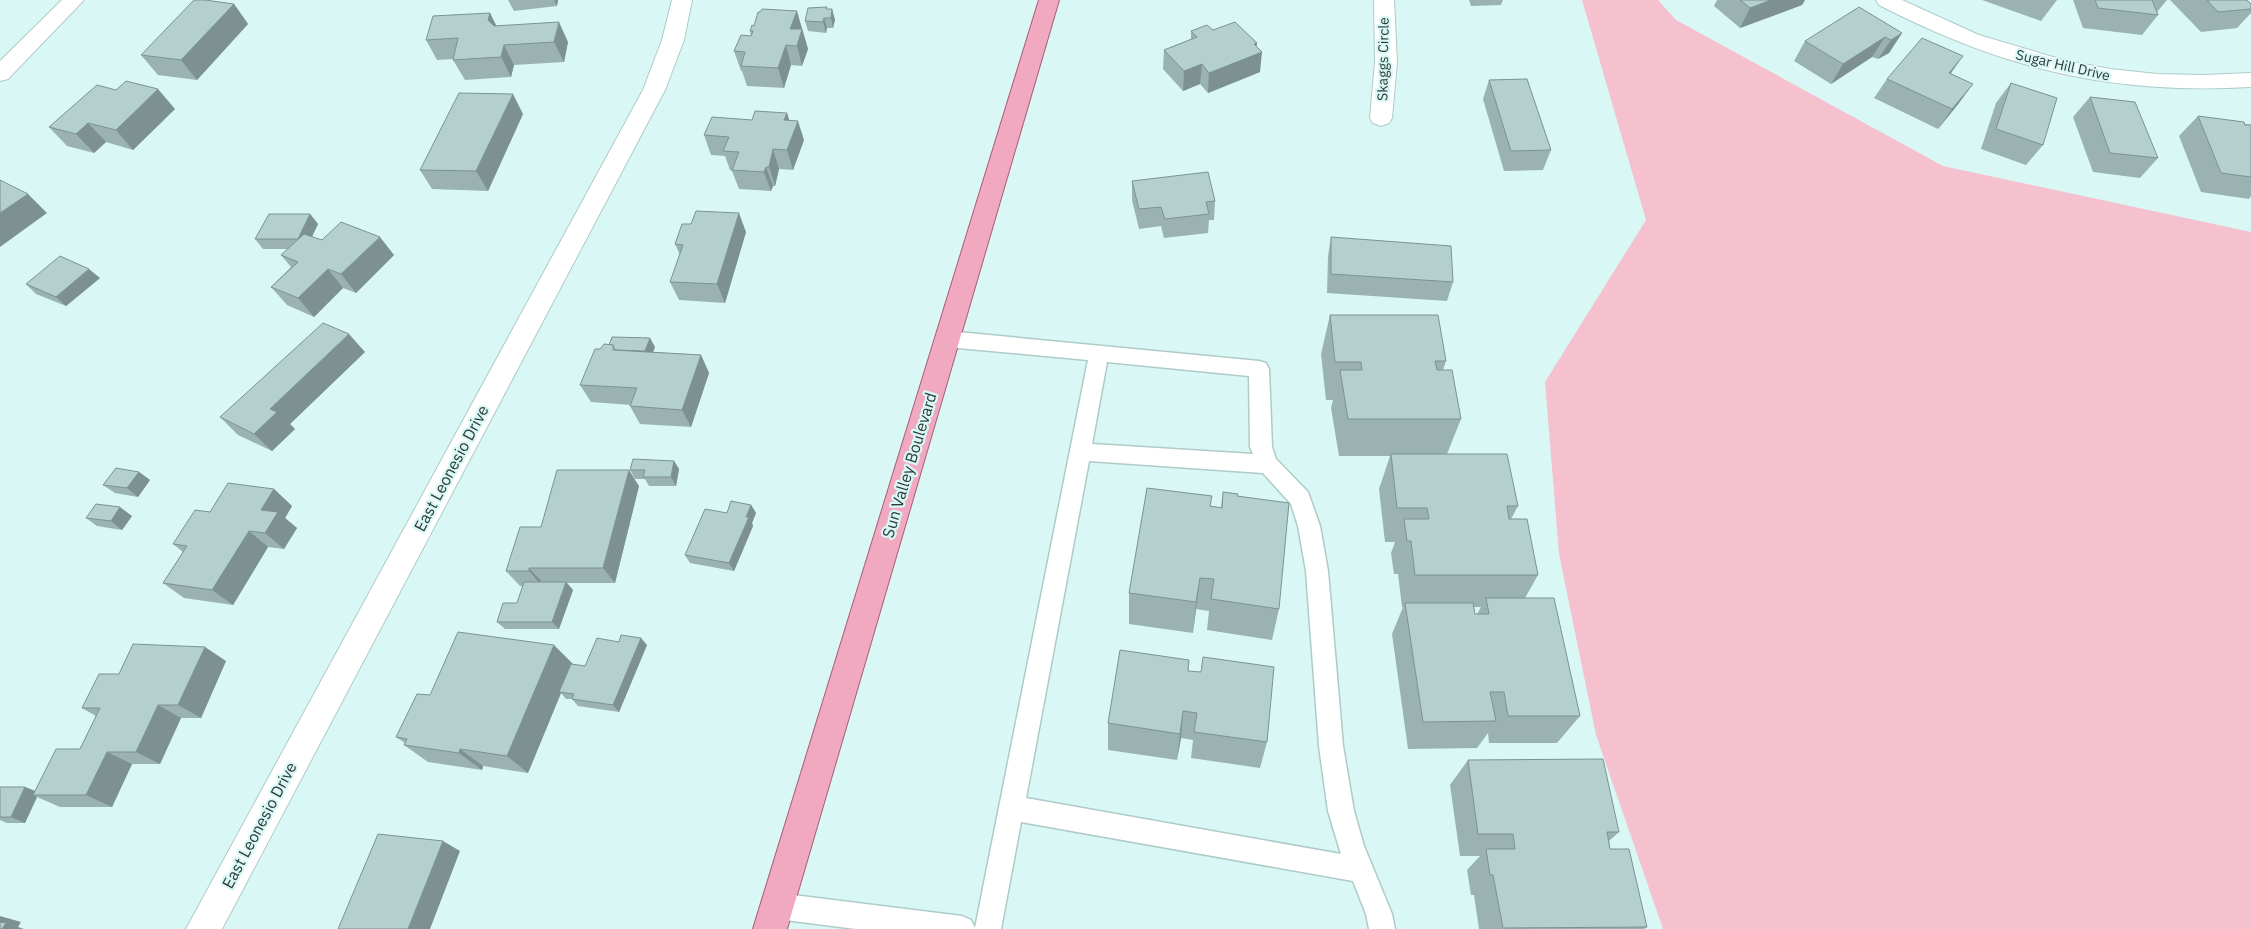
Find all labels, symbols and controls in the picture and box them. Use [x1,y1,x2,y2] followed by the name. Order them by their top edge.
[1373,17,1393,101] street label: Skaggs Circle
[2014,45,2112,85] street label: Sugar Hill Drive
[877,390,941,540] street label: Sun Valley Boulevard
[409,401,493,535] street label: East Leonesio Drive
[217,758,301,892] street label: East Leonesio Drive

